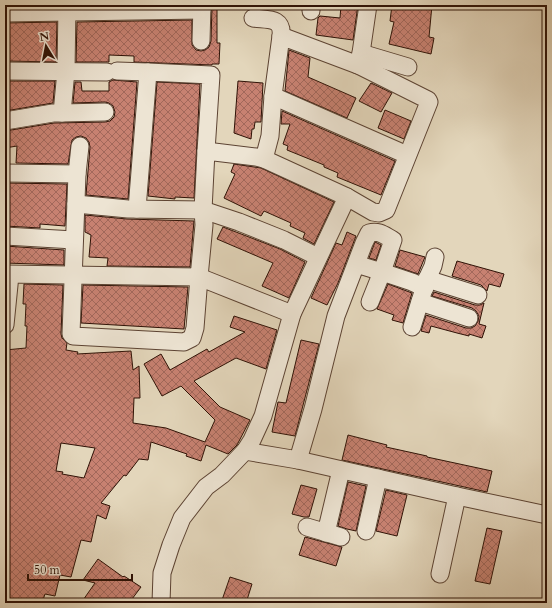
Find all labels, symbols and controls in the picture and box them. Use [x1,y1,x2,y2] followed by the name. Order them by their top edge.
[26,26,66,66] north arrow
[38,28,51,45] text: N
[28,556,132,582] scale bar
[34,562,61,578] text: 50 m

